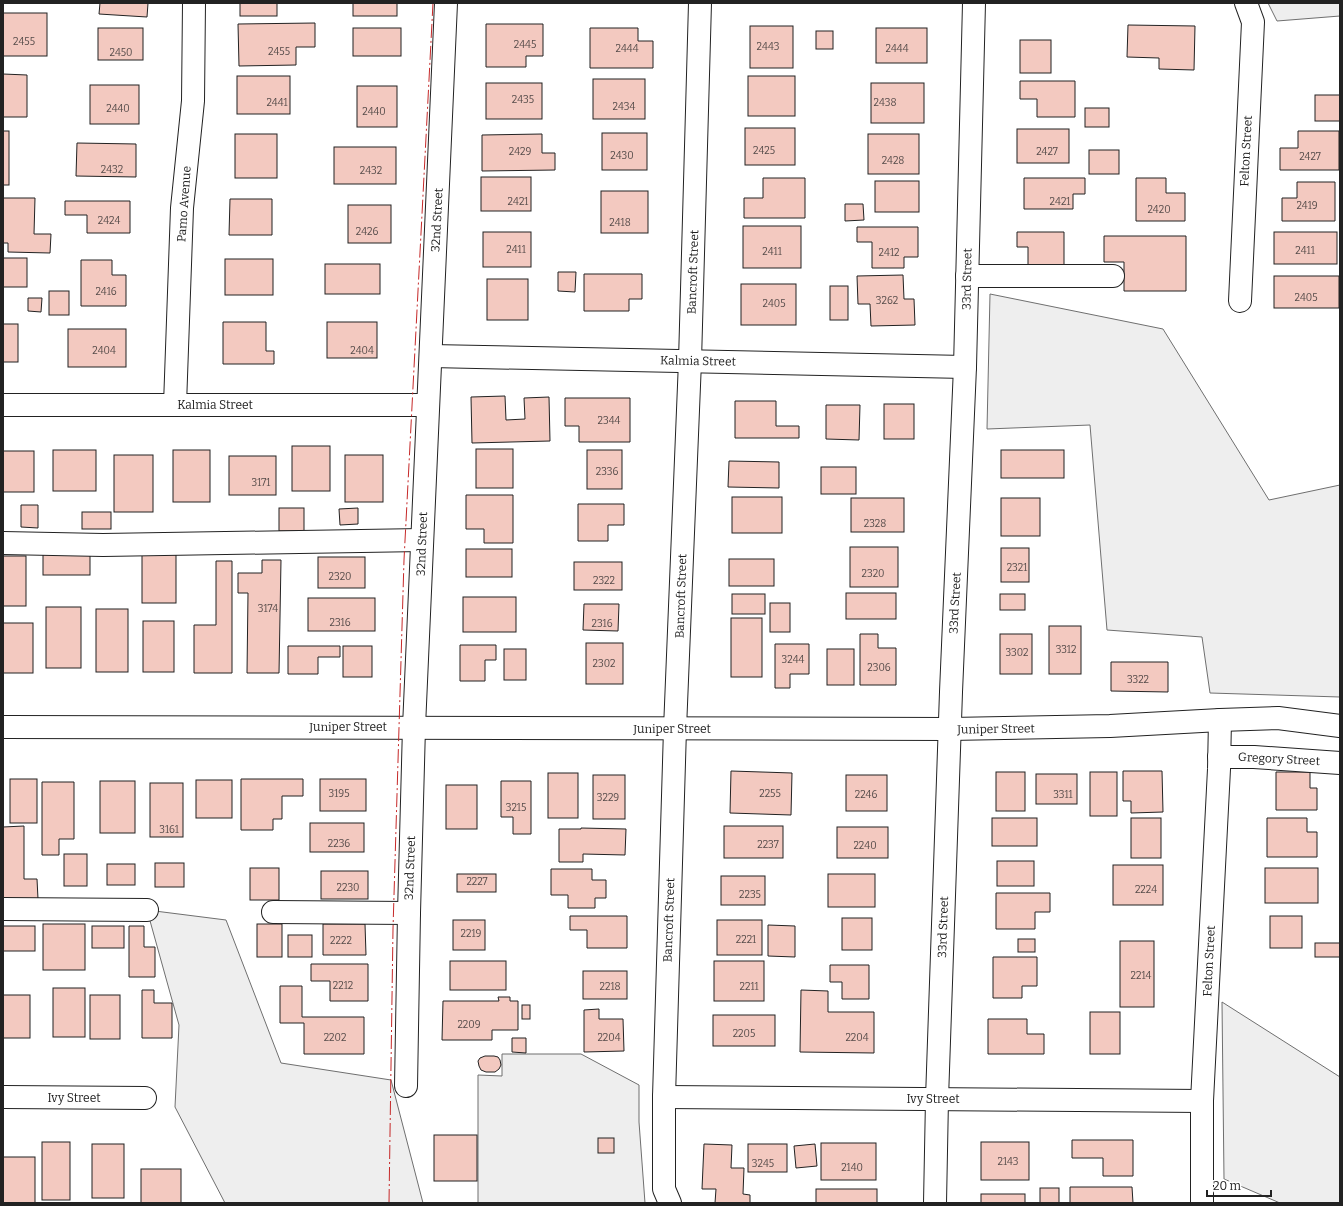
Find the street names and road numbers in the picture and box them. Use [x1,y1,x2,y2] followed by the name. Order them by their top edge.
[1237,114,1255,187] street label: Felton Street
[174,165,194,243] street label: Pamo Avenue
[428,187,446,253] street label: 32nd Street
[685,229,701,314] street label: Bancroft Street
[959,247,975,310] street label: 33rd Street
[660,353,737,369] street label: Kalmia Street
[177,398,254,412] street label: Kalmia Street
[414,511,430,576] street label: 32nd Street
[673,553,689,638] street label: Bancroft Street
[946,571,964,634] street label: 33rd Street
[308,720,388,734] street label: Juniper Street
[956,721,1036,737] street label: Juniper Street
[632,722,712,736] street label: Juniper Street
[1238,750,1321,768] street label: Gregory Street
[402,835,418,900] street label: 32nd Street
[661,877,677,962] street label: Bancroft Street
[935,895,951,958] street label: 33rd Street
[1200,924,1218,997] street label: Felton Street
[47,1091,101,1105] street label: Ivy Street
[906,1092,960,1106] street label: Ivy Street

